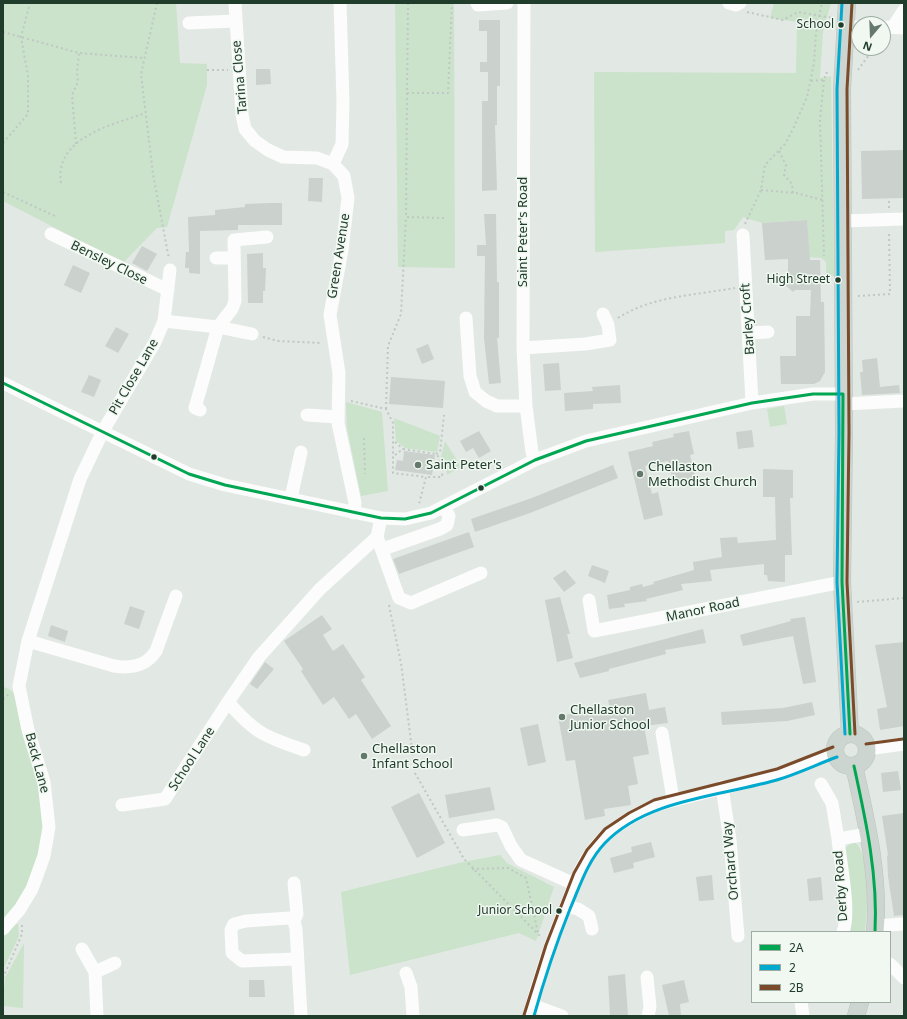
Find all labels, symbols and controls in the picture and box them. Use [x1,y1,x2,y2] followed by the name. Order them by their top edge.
[851,16,891,56] north arrow
[797,18,834,32] place label: School
[836,20,846,30] marker: School
[861,38,874,55] text: N
[229,40,251,114] street label: Tarina Close
[515,177,531,287] street label: Saint Peter's Road
[325,212,353,300] street label: Green Avenue
[68,238,150,288] street label: Bensley Close
[767,273,830,287] place label: High Street
[833,275,843,285] marker: High Street
[738,283,758,355] street label: Barley Croft
[106,336,162,418] street label: Pit Close Lane
[149,452,159,462] unlabelled marker
[426,457,502,473] place label: Saint Peter's
[648,459,757,490] place label: Chellaston Methodist Church
[413,460,423,470] marker: Saint Peter's
[635,469,645,479] marker: Chellaston Methodist Church
[476,483,486,493] unlabelled marker
[665,595,741,625] street label: Manor Road
[570,702,650,733] place label: Chellaston Junior School
[557,712,567,722] marker: Chellaston Junior School
[165,724,219,794] street label: School Lane
[21,731,53,795] street label: Back Lane
[372,741,453,772] place label: Chellaston Infant School
[359,751,369,761] marker: Chellaston Infant School
[720,821,742,901] street label: Orchard Way
[831,850,851,922] street label: Derby Road
[478,904,552,918] place label: Junior School
[554,906,564,916] marker: Junior School
[751,931,891,1003] legend
[789,939,804,956] text: 2A
[789,959,796,976] text: 2
[789,979,804,996] text: 2B

